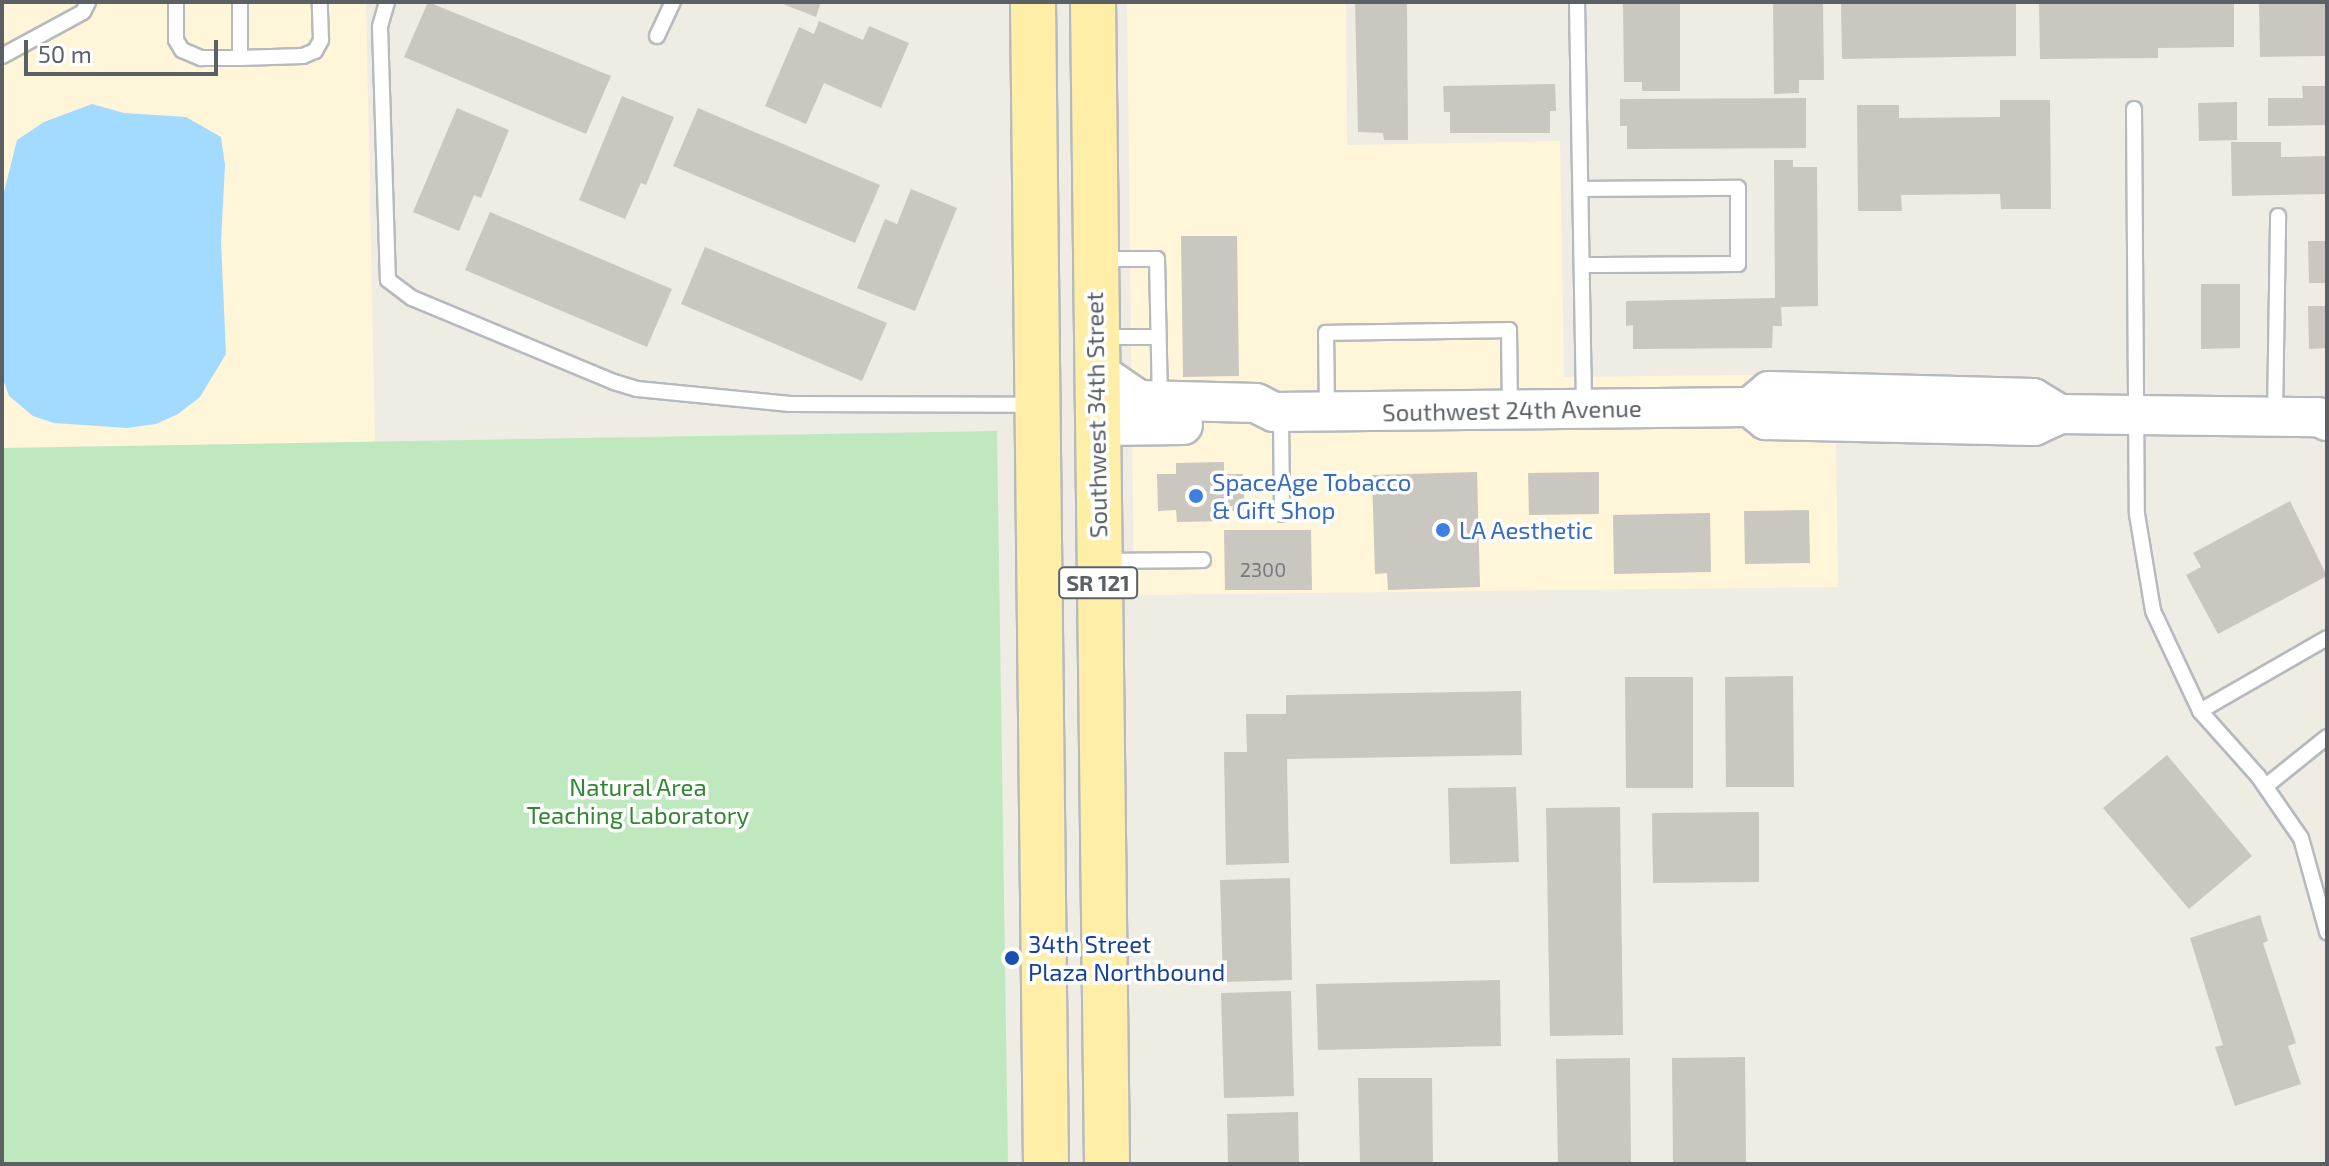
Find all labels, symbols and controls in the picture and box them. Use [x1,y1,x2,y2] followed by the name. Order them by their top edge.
[28,24,222,74] scale bar
[38,39,92,68] text: 50 m
[1079,292,1113,538] street label: Southwest 34th Street
[1382,393,1642,427] street label: Southwest 24th Avenue
[1212,468,1412,524] place label: SpaceAge Tobacco & Gift Shop
[1187,487,1205,505] marker: SpaceAge Tobacco & Gift Shop
[1459,516,1594,544] place label: LA Aesthetic
[1434,521,1452,539] marker: LA Aesthetic
[1240,557,1286,581] house number: 2300
[1058,565,1138,601] road number: SR 121
[527,773,749,829] park label: Natural Area Teaching Laboratory
[1028,930,1225,986] place label: 34th Street Plaza Northbound
[1003,949,1021,967] marker: 34th Street Plaza Northbound

